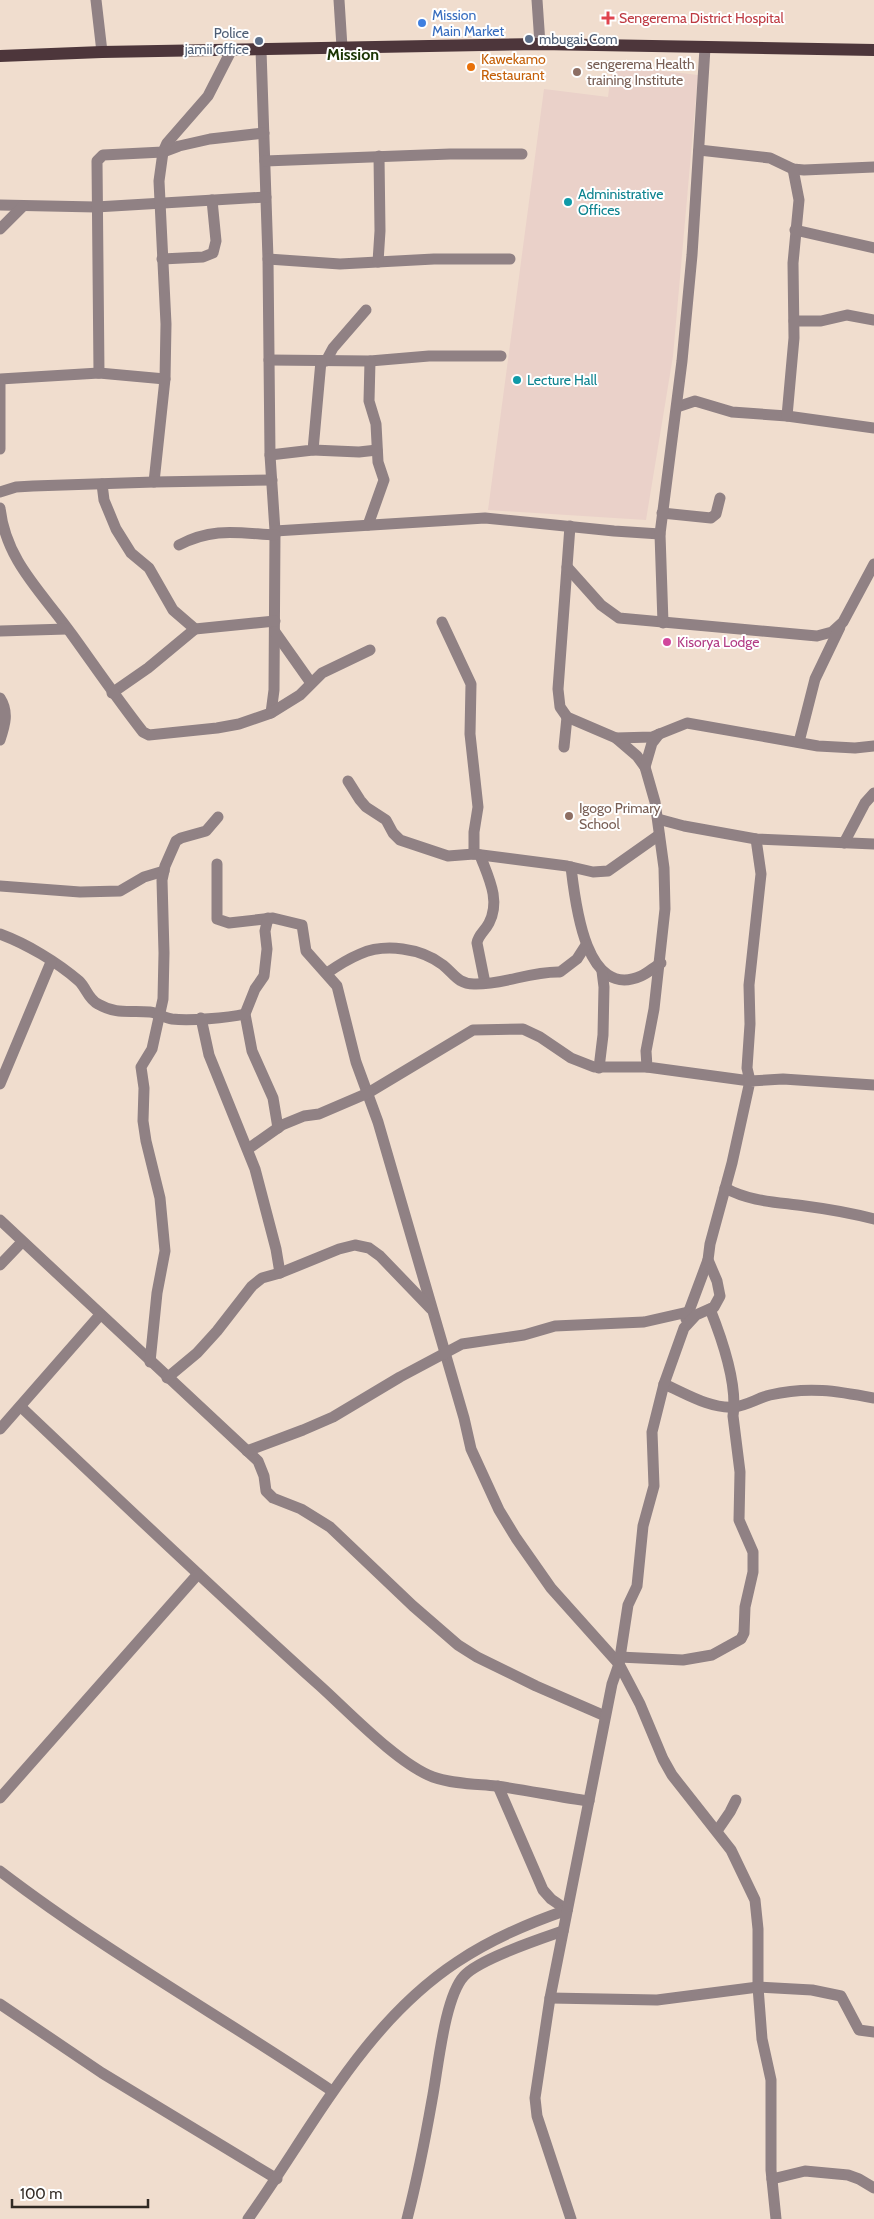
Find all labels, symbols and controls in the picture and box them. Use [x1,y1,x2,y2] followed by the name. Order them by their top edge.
[432,6,505,40] place label: Mission Main Market
[619,9,784,27] place label: Sengerema District Hospital
[601,11,615,25] marker: Sengerema District Hospital
[416,17,428,29] marker: Mission Main Market
[184,24,249,58] place label: Police jamii office
[539,30,618,48] place label: mbugai. Com
[523,33,535,45] marker: mbugai. Com
[253,35,265,47] marker: Police jamii office
[327,45,379,64] district label: Mission
[481,50,546,84] place label: Kawekamo Restaurant
[587,55,695,89] place label: sengerema Health training Institute
[465,61,477,73] marker: Kawekamo Restaurant
[571,66,583,78] marker: sengerema Health training Institute
[578,185,663,219] place label: Administrative Offices
[562,196,574,208] marker: Administrative Offices
[527,371,598,389] place label: Lecture Hall
[511,374,523,386] marker: Lecture Hall
[677,633,760,651] place label: Kisorya Lodge
[661,636,673,648] marker: Kisorya Lodge
[579,799,661,833] place label: Igogo Primary School
[563,810,575,822] marker: Igogo Primary School
[12,2176,149,2208] scale bar
[20,2185,62,2203] text: 100 m

